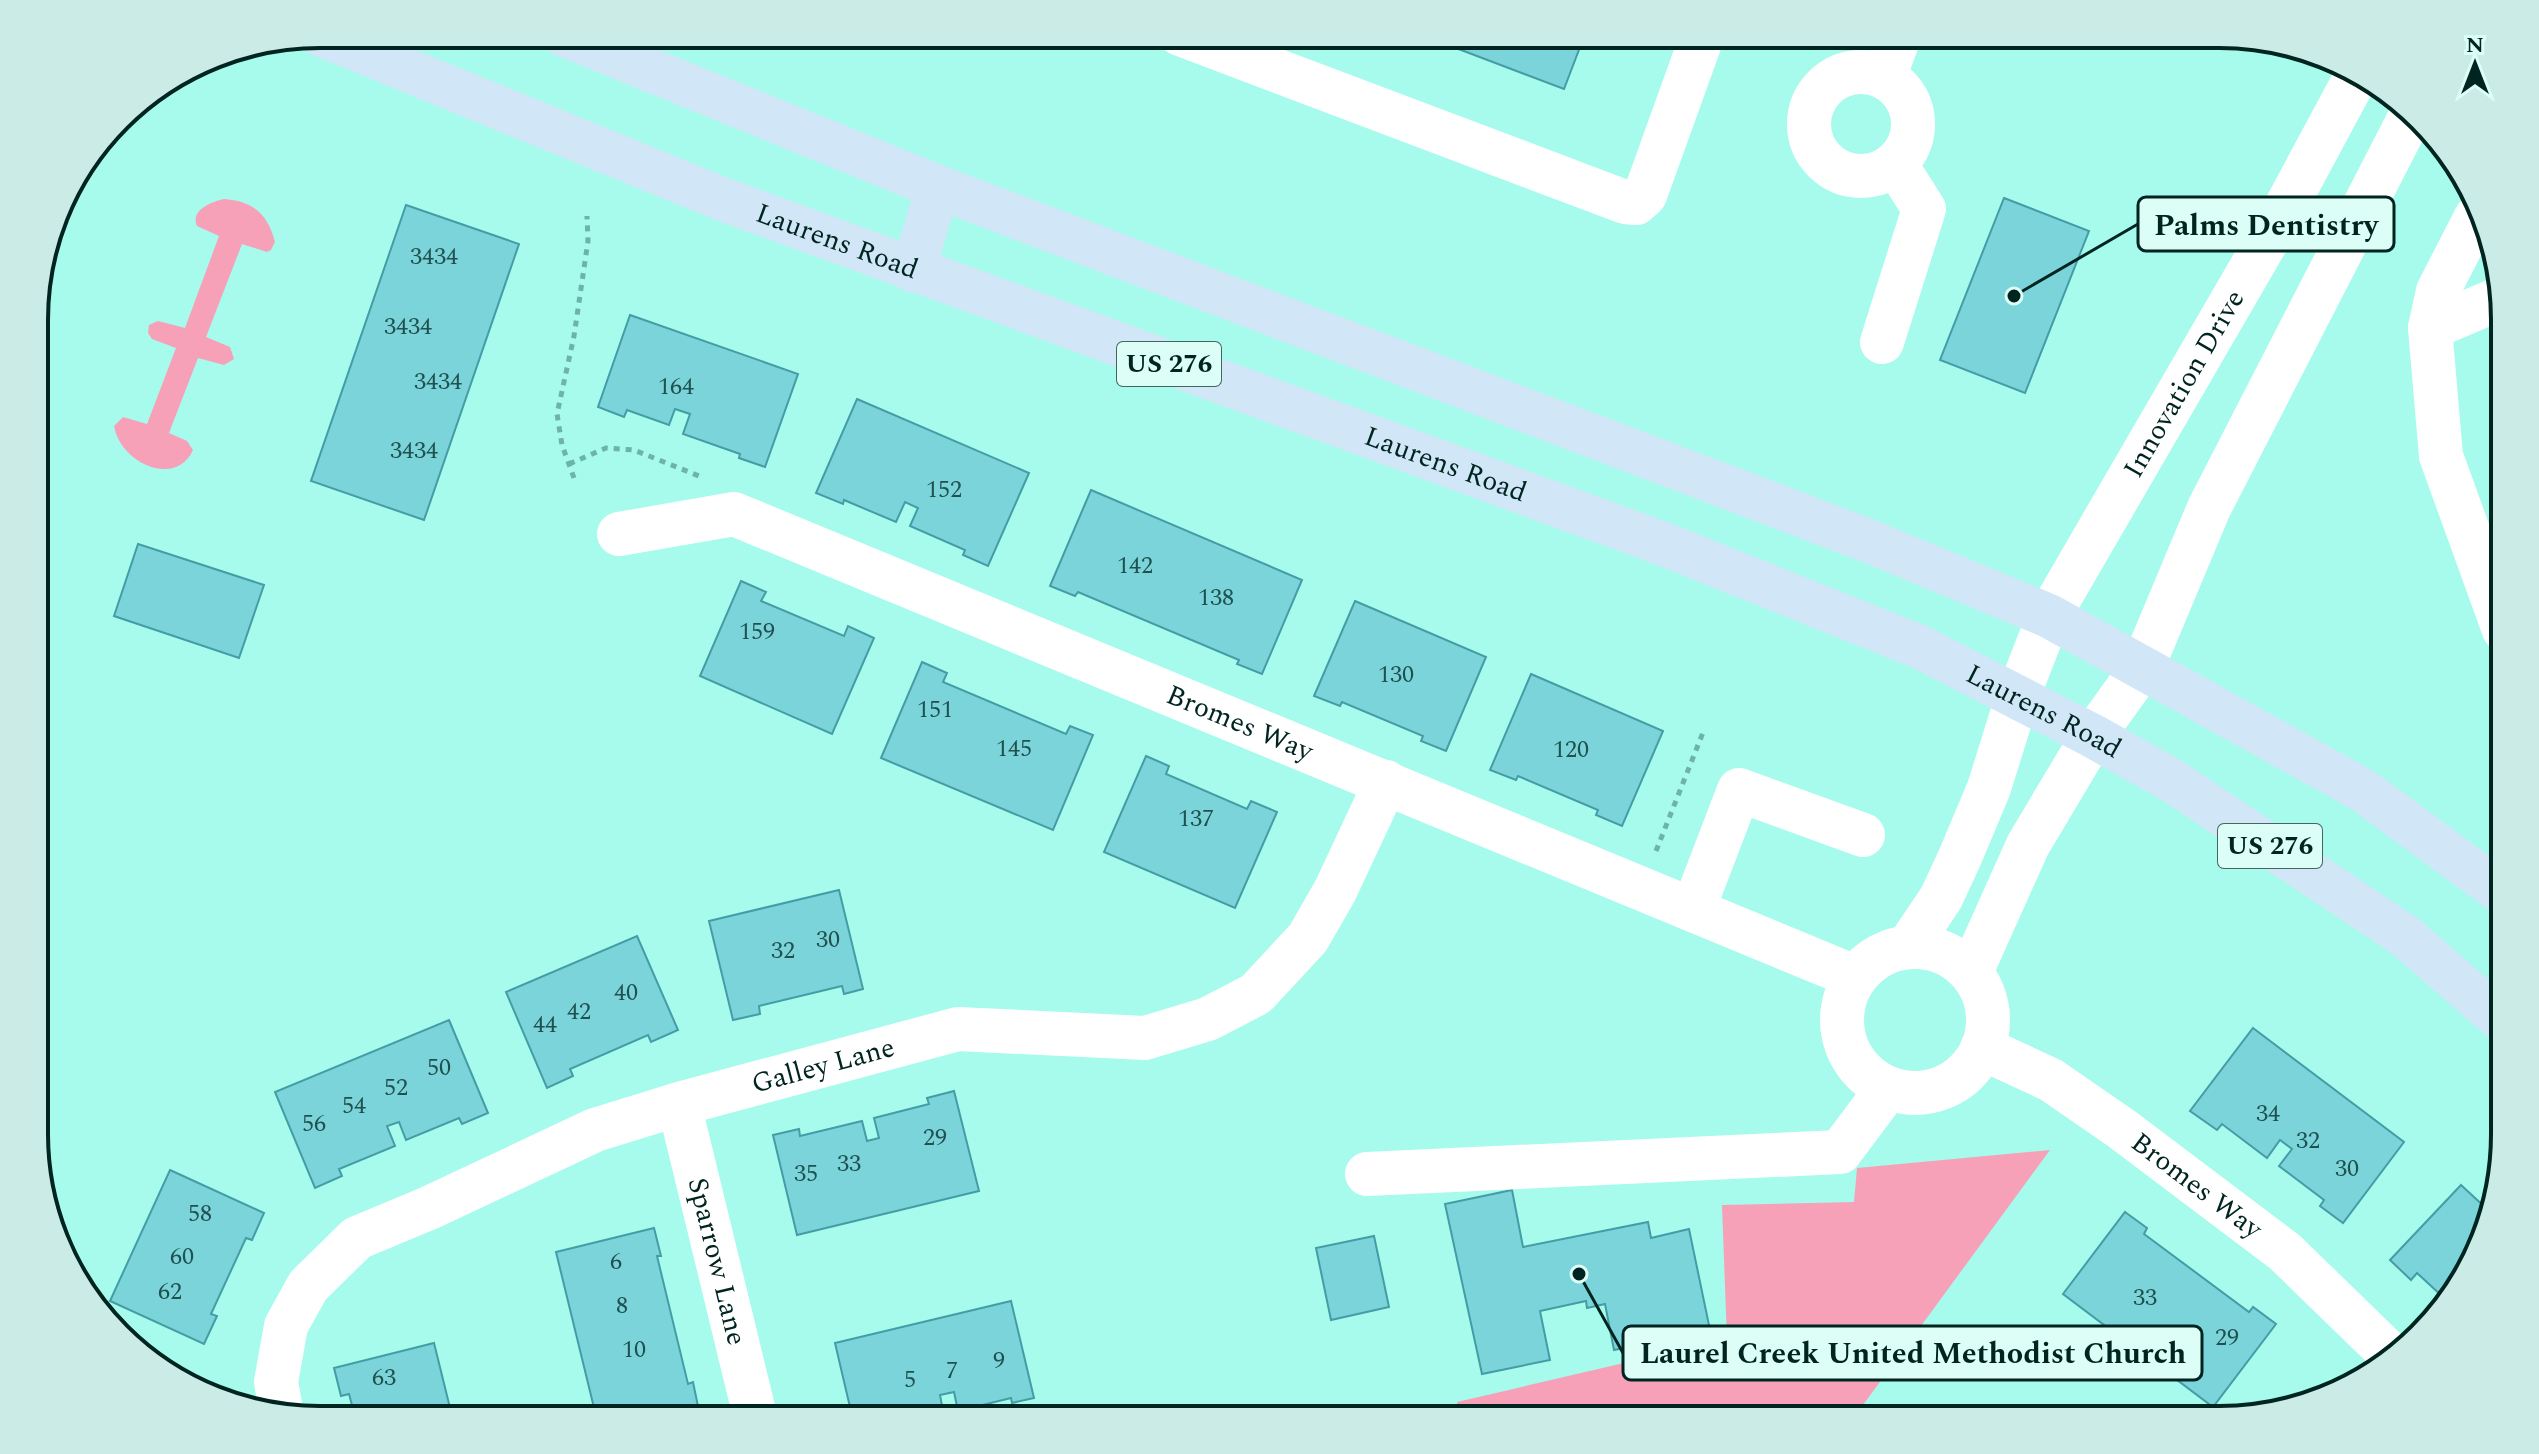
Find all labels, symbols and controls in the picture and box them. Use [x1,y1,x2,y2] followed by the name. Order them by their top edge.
[2435,24,2515,104] north arrow
[2466,29,2484,62] text: N
[750,192,924,291] street label: Laurens Road
[2138,197,2394,251] callout: Palms Dentistry
[2154,203,2380,249] text: Palms Dentistry
[410,239,458,275] house number: 3434
[2112,281,2256,486] street label: Innovation Drive
[384,309,432,345] house number: 3434
[1117,342,1221,386] road number: US 276
[414,364,462,400] house number: 3434
[658,369,694,405] house number: 164
[1358,415,1533,514] street label: Laurens Road
[390,433,438,469] house number: 3434
[926,472,962,508] house number: 152
[1117,548,1153,584] house number: 142
[1198,580,1234,616] house number: 138
[739,614,775,650] house number: 159
[1958,653,2130,769] street label: Laurens Road
[1378,657,1414,693] house number: 130
[1160,673,1321,773] street label: Bromes Way
[917,692,953,728] house number: 151
[996,731,1032,767] house number: 145
[1553,732,1589,768] house number: 120
[1178,801,1214,837] house number: 137
[2218,824,2322,868] road number: US 276
[816,922,840,958] house number: 30
[771,933,795,969] house number: 32
[614,975,638,1011] house number: 40
[567,994,591,1030] house number: 42
[533,1007,557,1043] house number: 44
[746,1025,899,1105] street label: Galley Lane
[427,1050,451,1086] house number: 50
[384,1070,408,1106] house number: 52
[342,1088,366,1124] house number: 54
[2256,1096,2280,1132] house number: 34
[302,1106,326,1142] house number: 56
[923,1120,947,1156] house number: 29
[2122,1121,2273,1250] street label: Bromes Way
[2296,1123,2320,1159] house number: 32
[837,1146,861,1182] house number: 33
[2335,1151,2359,1187] house number: 30
[794,1156,818,1192] house number: 35
[676,1173,759,1350] street label: Sparrow Lane
[188,1196,212,1232] house number: 58
[170,1239,194,1275] house number: 60
[610,1244,622,1280] house number: 6
[158,1274,182,1310] house number: 62
[2133,1280,2157,1316] house number: 33
[616,1288,628,1324] house number: 8
[2215,1320,2239,1356] house number: 29
[1623,1326,2202,1380] callout: Laurel Creek United Methodist Church
[1640,1331,2186,1377] text: Laurel Creek United Methodist Church
[622,1332,646,1368] house number: 10
[993,1343,1005,1379] house number: 9
[946,1353,958,1389] house number: 7
[372,1360,396,1396] house number: 63
[904,1362,916,1398] house number: 5

